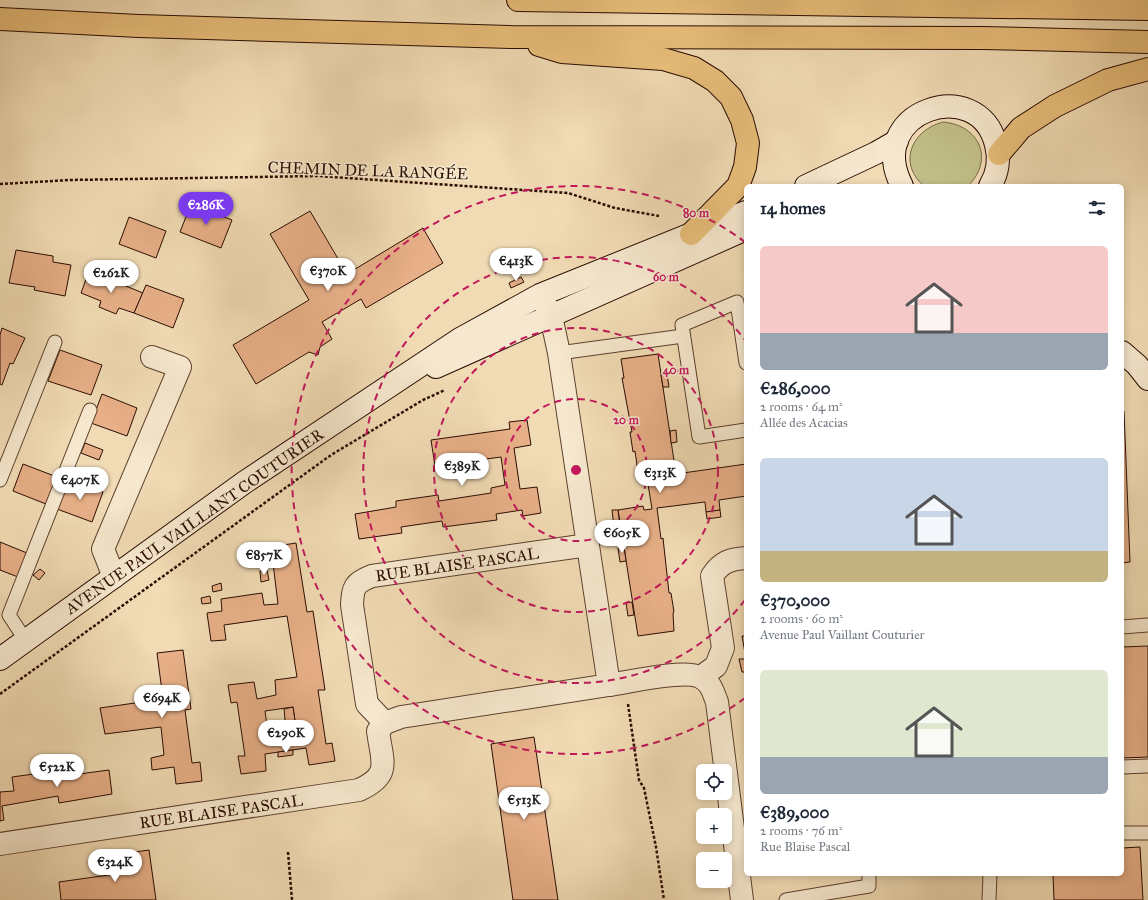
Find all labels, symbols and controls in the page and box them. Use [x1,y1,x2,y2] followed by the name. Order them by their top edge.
[267,156,469,183] street label: CHEMIN DE LA RANGÉE
[178,192,234,226] pin: €286K
[187,197,225,213] text: €286K
[1086,197,1108,219] icon: filters
[760,198,825,219] text: 14 homes
[683,206,710,220] text: 80 m
[488,248,544,282] pin: €413K
[499,253,533,269] text: €413K
[300,258,356,292] pin: €370K
[83,260,139,294] pin: €262K
[310,263,346,279] text: €370K
[93,265,129,281] text: €262K
[653,270,680,284] text: 60 m
[898,272,970,344] icon: home
[663,363,690,378] text: 40 m
[760,378,831,399] text: €286,000
[760,399,843,415] text: 2 rooms · 64 m²
[613,413,640,427] text: 20 m
[760,415,848,431] text: Allée des Acacias
[61,424,328,619] street label: AVENUE PAUL VAILLANT COUTURIER
[434,453,490,487] pin: €389K
[444,458,480,474] text: €389K
[632,460,688,494] pin: €313K
[569,463,583,477] centre of rings
[644,465,676,481] text: €313K
[52,467,108,501] pin: €407K
[61,472,99,488] text: €407K
[898,484,970,556] icon: home
[594,520,650,554] pin: €605K
[603,525,641,541] text: €605K
[236,542,292,576] pin: €857K
[374,544,540,585] street label: RUE BLAISE PASCAL
[245,547,283,563] text: €857K
[760,590,830,611] text: €370,000
[760,611,843,627] text: 2 rooms · 60 m²
[760,627,924,643] text: Avenue Paul Vaillant Couturier
[134,685,190,719] pin: €694K
[143,690,181,706] text: €694K
[898,696,970,768] icon: home
[258,720,314,754] pin: €290K
[267,725,305,741] text: €290K
[29,754,85,788] pin: €522K
[39,759,75,775] text: €522K
[696,764,732,888] map controls
[696,764,732,800] button: locate
[496,787,552,821] pin: €513K
[138,791,304,832] street label: RUE BLAISE PASCAL
[507,792,541,808] text: €513K
[760,802,829,823] text: €389,000
[696,808,732,844] button: +
[760,823,842,839] text: 2 rooms · 76 m²
[760,839,850,855] text: Rue Blaise Pascal
[87,849,143,883] pin: €324K
[696,852,732,888] button: −
[97,854,133,870] text: €324K

